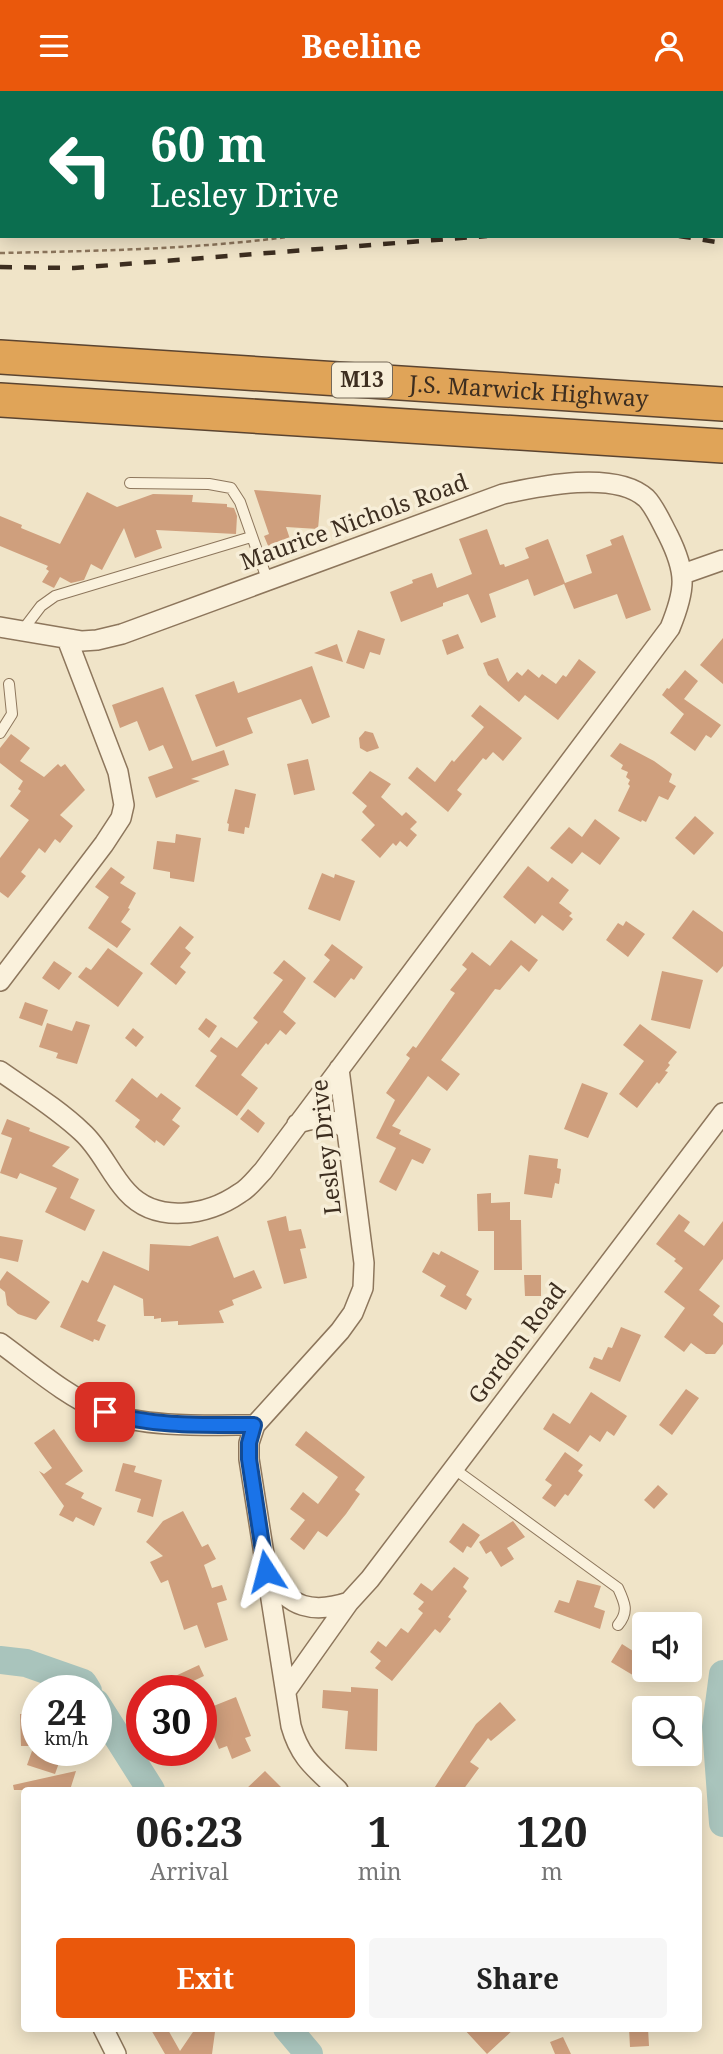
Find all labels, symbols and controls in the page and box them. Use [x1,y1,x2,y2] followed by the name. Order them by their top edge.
[301,24,422,67] text: Beeline
[35,27,73,65] icon: menu
[650,27,688,65] icon: person
[150,110,266,176] text: 60 m
[35,119,126,210] icon: left
[150,173,339,216] text: Lesley Drive
[332,363,392,397] road number: M13
[407,367,649,414] street label: J.S. Marwick Highway
[235,465,472,577] street label: Maurice Nichols Road
[302,1078,348,1216] street label: Lesley Drive
[460,1275,572,1410] street label: Gordon Road
[75,1382,135,1442] pin
[86,1393,124,1431] icon: arrive
[229,1534,303,1608] position arrow
[632,1612,702,1766] map controls
[632,1612,702,1682] button: sound
[126,1675,217,1766] speed limit sign: 30
[47,1688,86,1735] text: 24
[632,1696,702,1766] button: search
[44,1726,89,1750] text: km/h
[136,1802,243,1859] text: 06:23
[368,1802,392,1859] text: 1
[516,1802,587,1859] text: 120
[150,1855,229,1887] text: Arrival
[358,1855,402,1887] text: min
[541,1855,563,1887] text: m
[56,1938,355,2018] button: Exit
[369,1938,667,2018] button: Share

